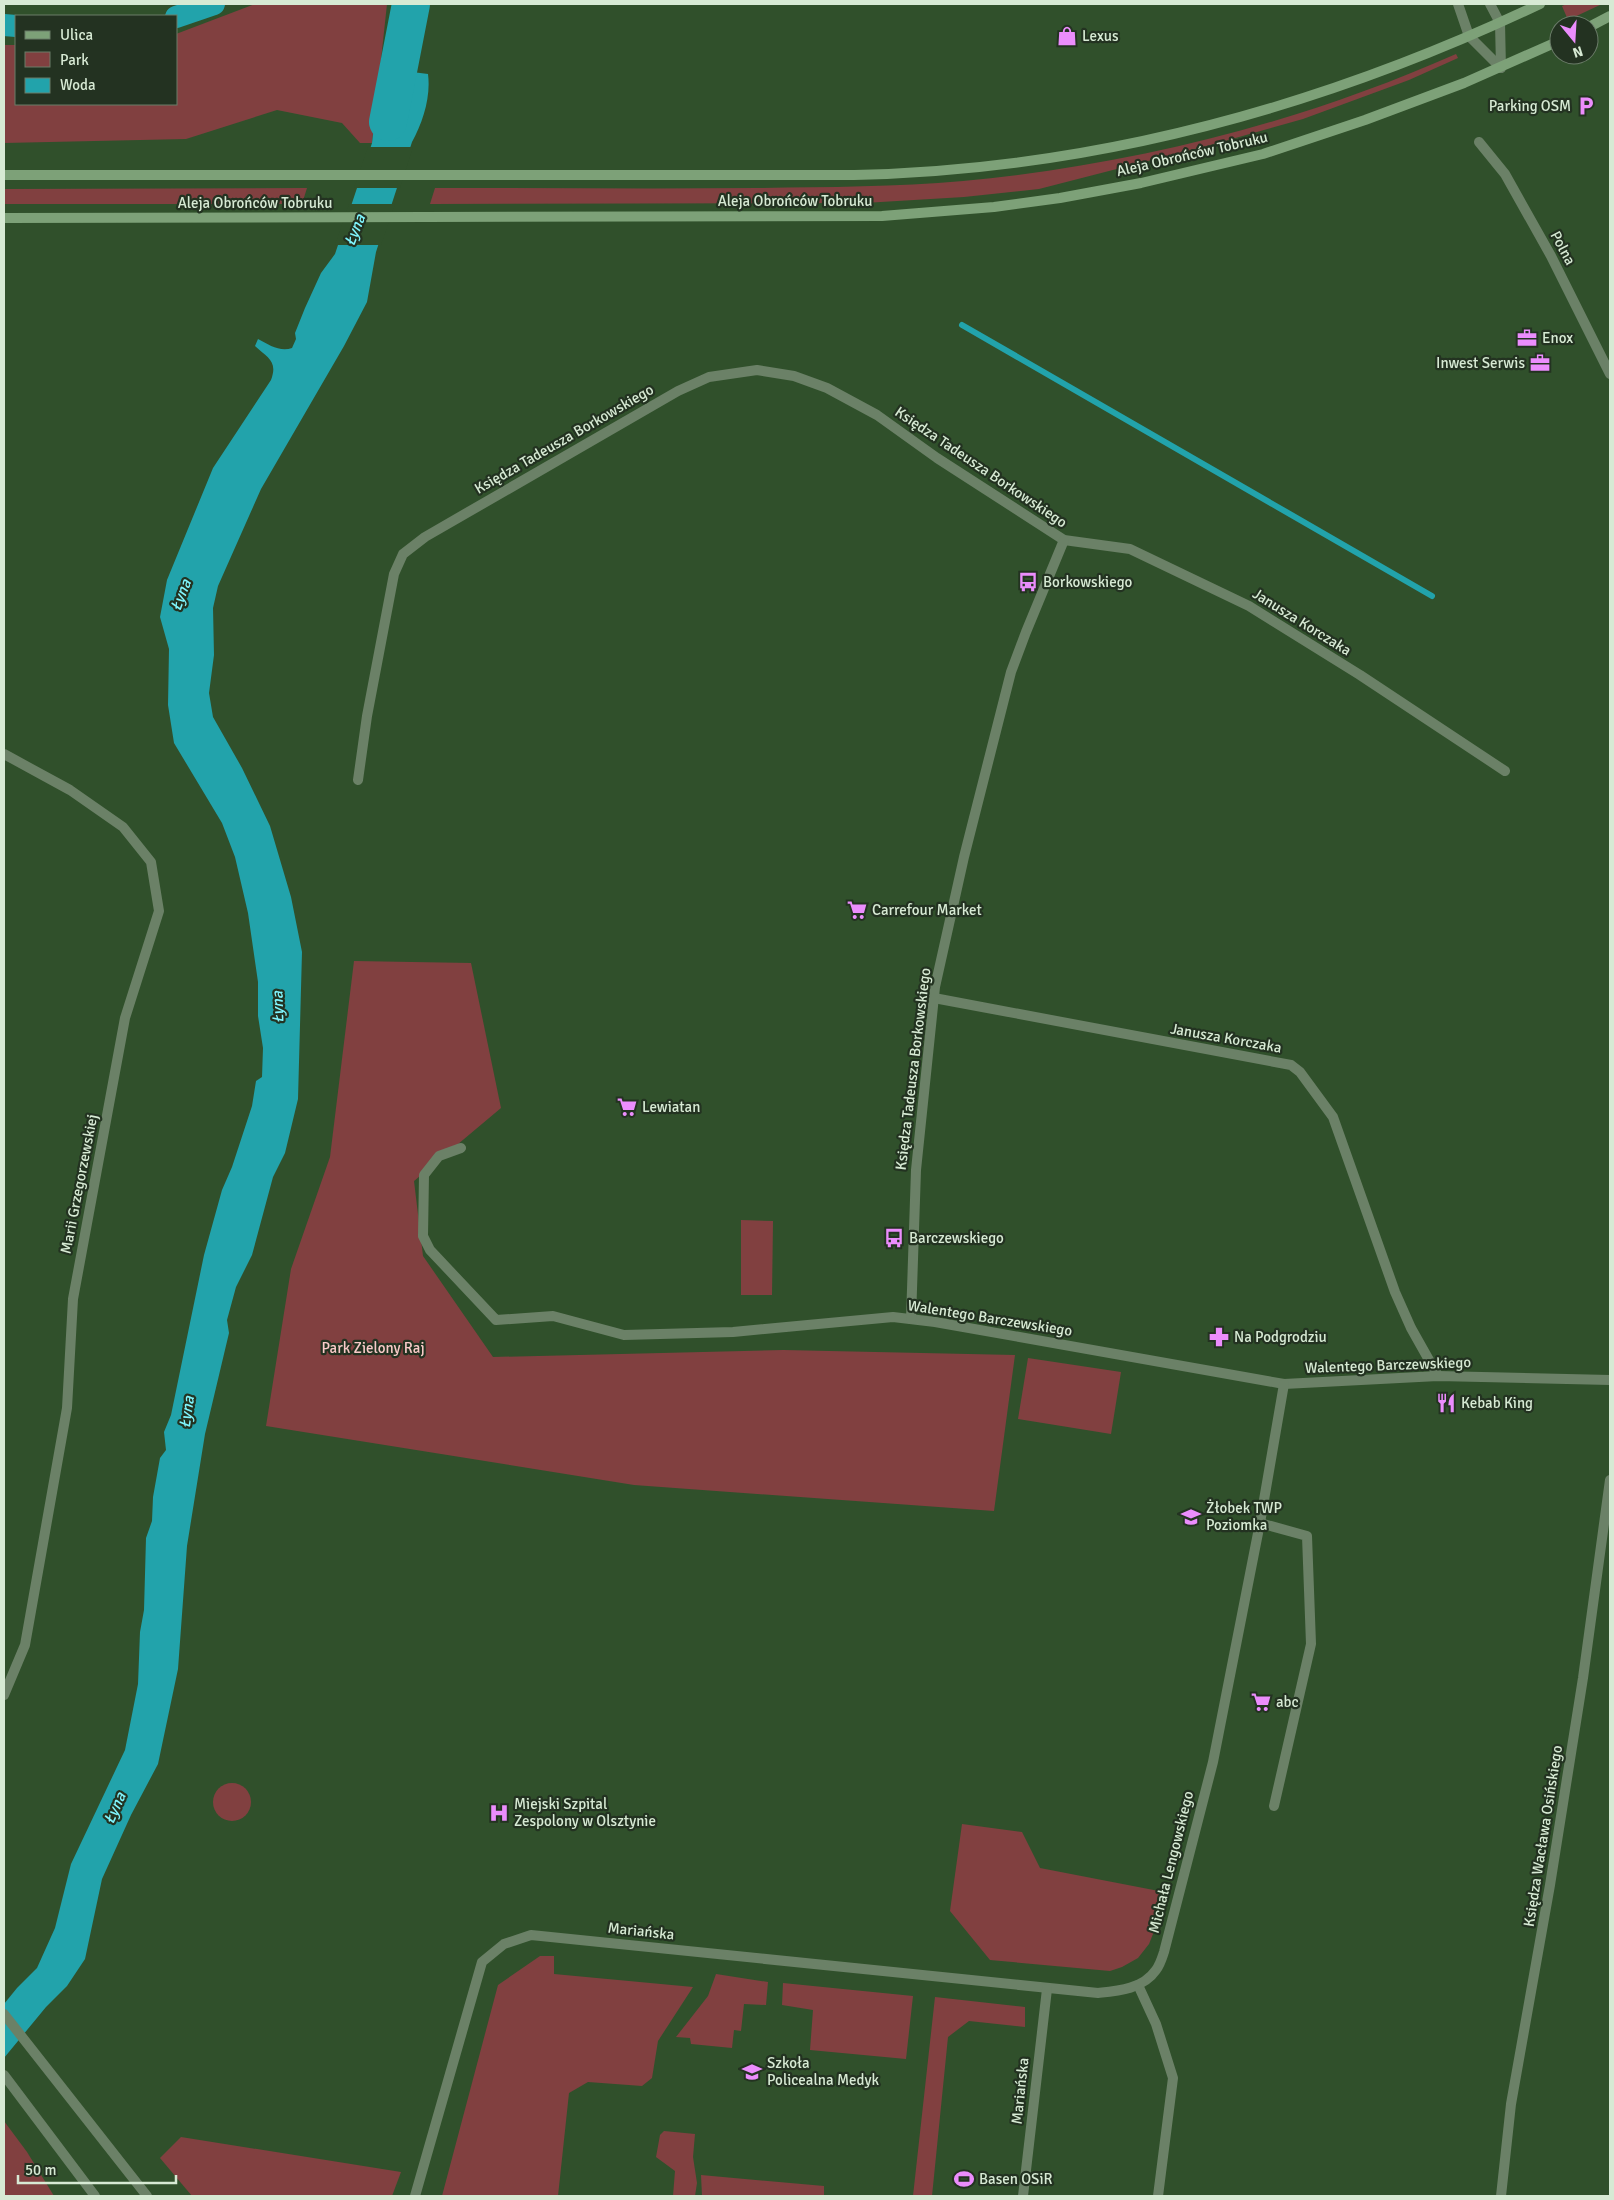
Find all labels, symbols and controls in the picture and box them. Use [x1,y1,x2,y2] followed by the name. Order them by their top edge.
[15,15,178,105] legend
[1549,15,1599,65] north arrow
[1056,25,1078,47] shop icon: Lexus
[60,26,93,44] text: Ulica
[1082,27,1119,45] place label: Lexus
[1571,42,1585,61] text: N
[60,51,89,69] text: Park
[60,76,96,94] text: Woda
[1575,95,1597,117] parking icon: Parking OSM
[1489,97,1571,115] place label: Parking OSM
[1115,128,1269,180] street label: Aleja Obrońców Tobruku
[718,192,872,210] street label: Aleja Obrońców Tobruku
[178,194,332,212] street label: Aleja Obrońców Tobruku
[340,211,371,249] water label: Łyna
[1547,228,1579,268] street label: Polna
[1516,327,1538,349] office icon: Enox
[1542,329,1573,347] place label: Enox
[1529,352,1551,374] office icon: Inwest Serwis
[1436,354,1525,372] place label: Inwest Serwis
[471,380,657,498] street label: Księdza Tadeusza Borkowskiego
[892,403,1071,532] street label: Księdza Tadeusza Borkowskiego
[1017,571,1039,593] bus stop icon: Borkowskiego
[1043,573,1133,591] place label: Borkowskiego
[166,576,196,614] water label: Łyna
[1249,585,1355,659] street label: Janusza Korczaka
[846,899,868,921] supermarket icon: Carrefour Market
[872,901,982,919] place label: Carrefour Market
[892,967,934,1171] street label: Księdza Tadeusza Borkowskiego
[267,990,289,1023] water label: Łyna
[1169,1019,1283,1057] street label: Janusza Korczaka
[616,1096,638,1118] supermarket icon: Lewiatan
[642,1098,700,1116] place label: Lewiatan
[57,1113,101,1255] street label: Marii Grzegorzewskiej
[883,1227,905,1249] bus stop icon: Barczewskiego
[909,1229,1004,1247] place label: Barczewskiego
[906,1296,1074,1340] street label: Walentego Barczewskiego
[1208,1326,1230,1348] pharmacy icon: Na Podgrodziu
[1234,1328,1327,1346] place label: Na Podgrodziu
[321,1339,425,1357] park label: Park Zielony Raj
[1305,1353,1472,1377] street label: Walentego Barczewskiego
[1435,1392,1457,1414] restaurant icon: Kebab King
[175,1394,199,1429] water label: Łyna
[1461,1394,1533,1412] place label: Kebab King
[1206,1499,1282,1534] place label: Żłobek TWP Poziomka
[1180,1506,1202,1528] school or university icon: Żłobek TWP Poziomka
[1250,1691,1272,1713] supermarket icon: abc
[1276,1693,1299,1711] place label: abc
[1520,1744,1566,1928] street label: Księdza Wacława Osińskiego
[99,1789,131,1827] water label: Łyna
[1145,1789,1197,1935] street label: Michała Lengowskiego
[514,1795,656,1830] place label: Miejski Szpital Zespolony w Olsztynie
[488,1802,510,1824] hospital icon: Miejski Szpital Zespolony w Olsztynie
[607,1919,675,1943] street label: Mariańska
[767,2054,879,2089] place label: Szkoła Policealna Medyk
[1008,2057,1032,2125] street label: Mariańska
[741,2061,763,2083] school or university icon: Szkoła Policealna Medyk
[18,2152,175,2184] scale bar
[25,2161,56,2179] text: 50 m
[953,2168,975,2190] sports icon: Basen OSiR
[979,2170,1053,2188] place label: Basen OSiR

